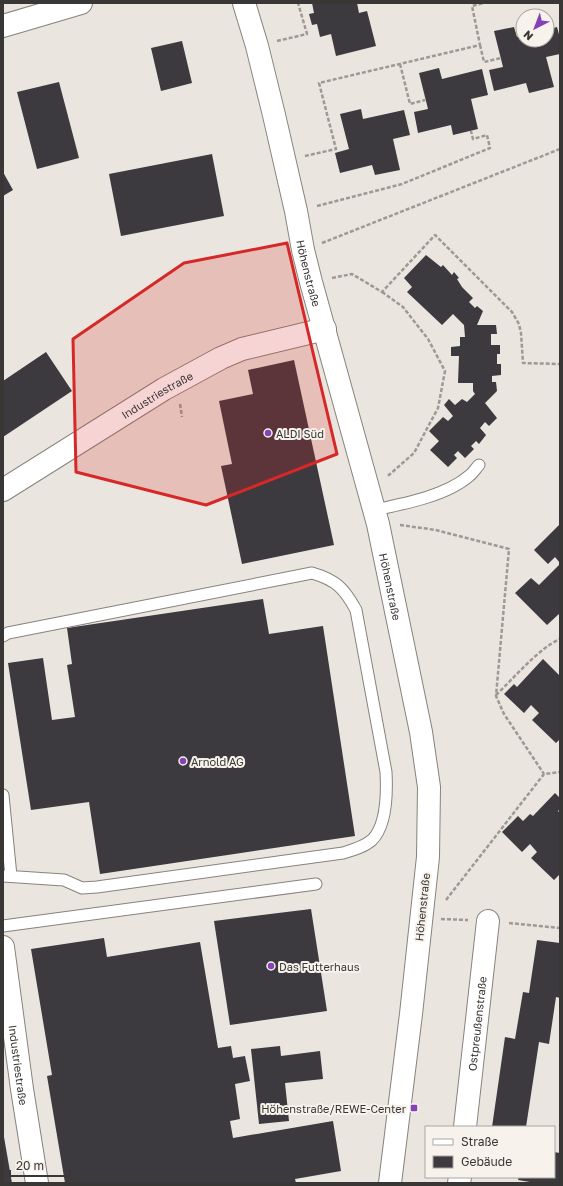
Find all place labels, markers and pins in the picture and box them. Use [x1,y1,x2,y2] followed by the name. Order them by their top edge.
[276,427,324,440] place label: ALDI Süd
[263,428,273,438] marker: ALDI Süd
[191,755,244,768] place label: Arnold AG
[178,756,188,766] marker: Arnold AG
[279,960,360,973] place label: Das Futterhaus
[266,961,276,971] marker: Das Futterhaus
[261,1102,407,1115] place label: Höhenstraße/REWE-Center
[409,1103,419,1113] marker: Höhenstraße/REWE-Center

